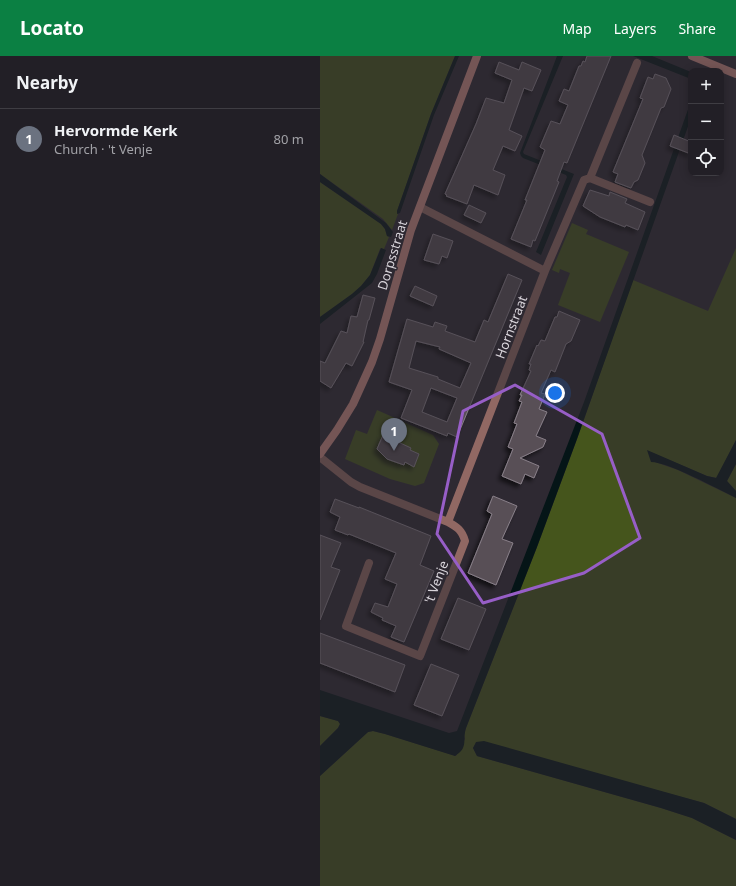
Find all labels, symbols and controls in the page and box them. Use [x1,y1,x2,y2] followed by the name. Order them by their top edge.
[20,15,84,41] text: Locato
[563,19,592,38] text: Map
[614,19,656,38] text: Layers
[678,19,716,38] text: Share
[688,68,724,176] map controls
[688,68,724,104] button: +
[16,71,78,94] text: Nearby
[688,104,724,140] button: −
[54,120,178,140] text: Hervormde Kerk
[25,130,33,148] text: 1
[274,130,304,148] text: 80 m
[54,140,153,158] text: Church · 't Venje
[688,140,724,176] button: locate
[373,218,411,292] street label: Dorpsstraat
[491,293,531,361] street label: Hornstraat
[545,383,565,403] your location
[381,418,407,451] pin: 1
[420,558,452,606] street label: 't Venje

